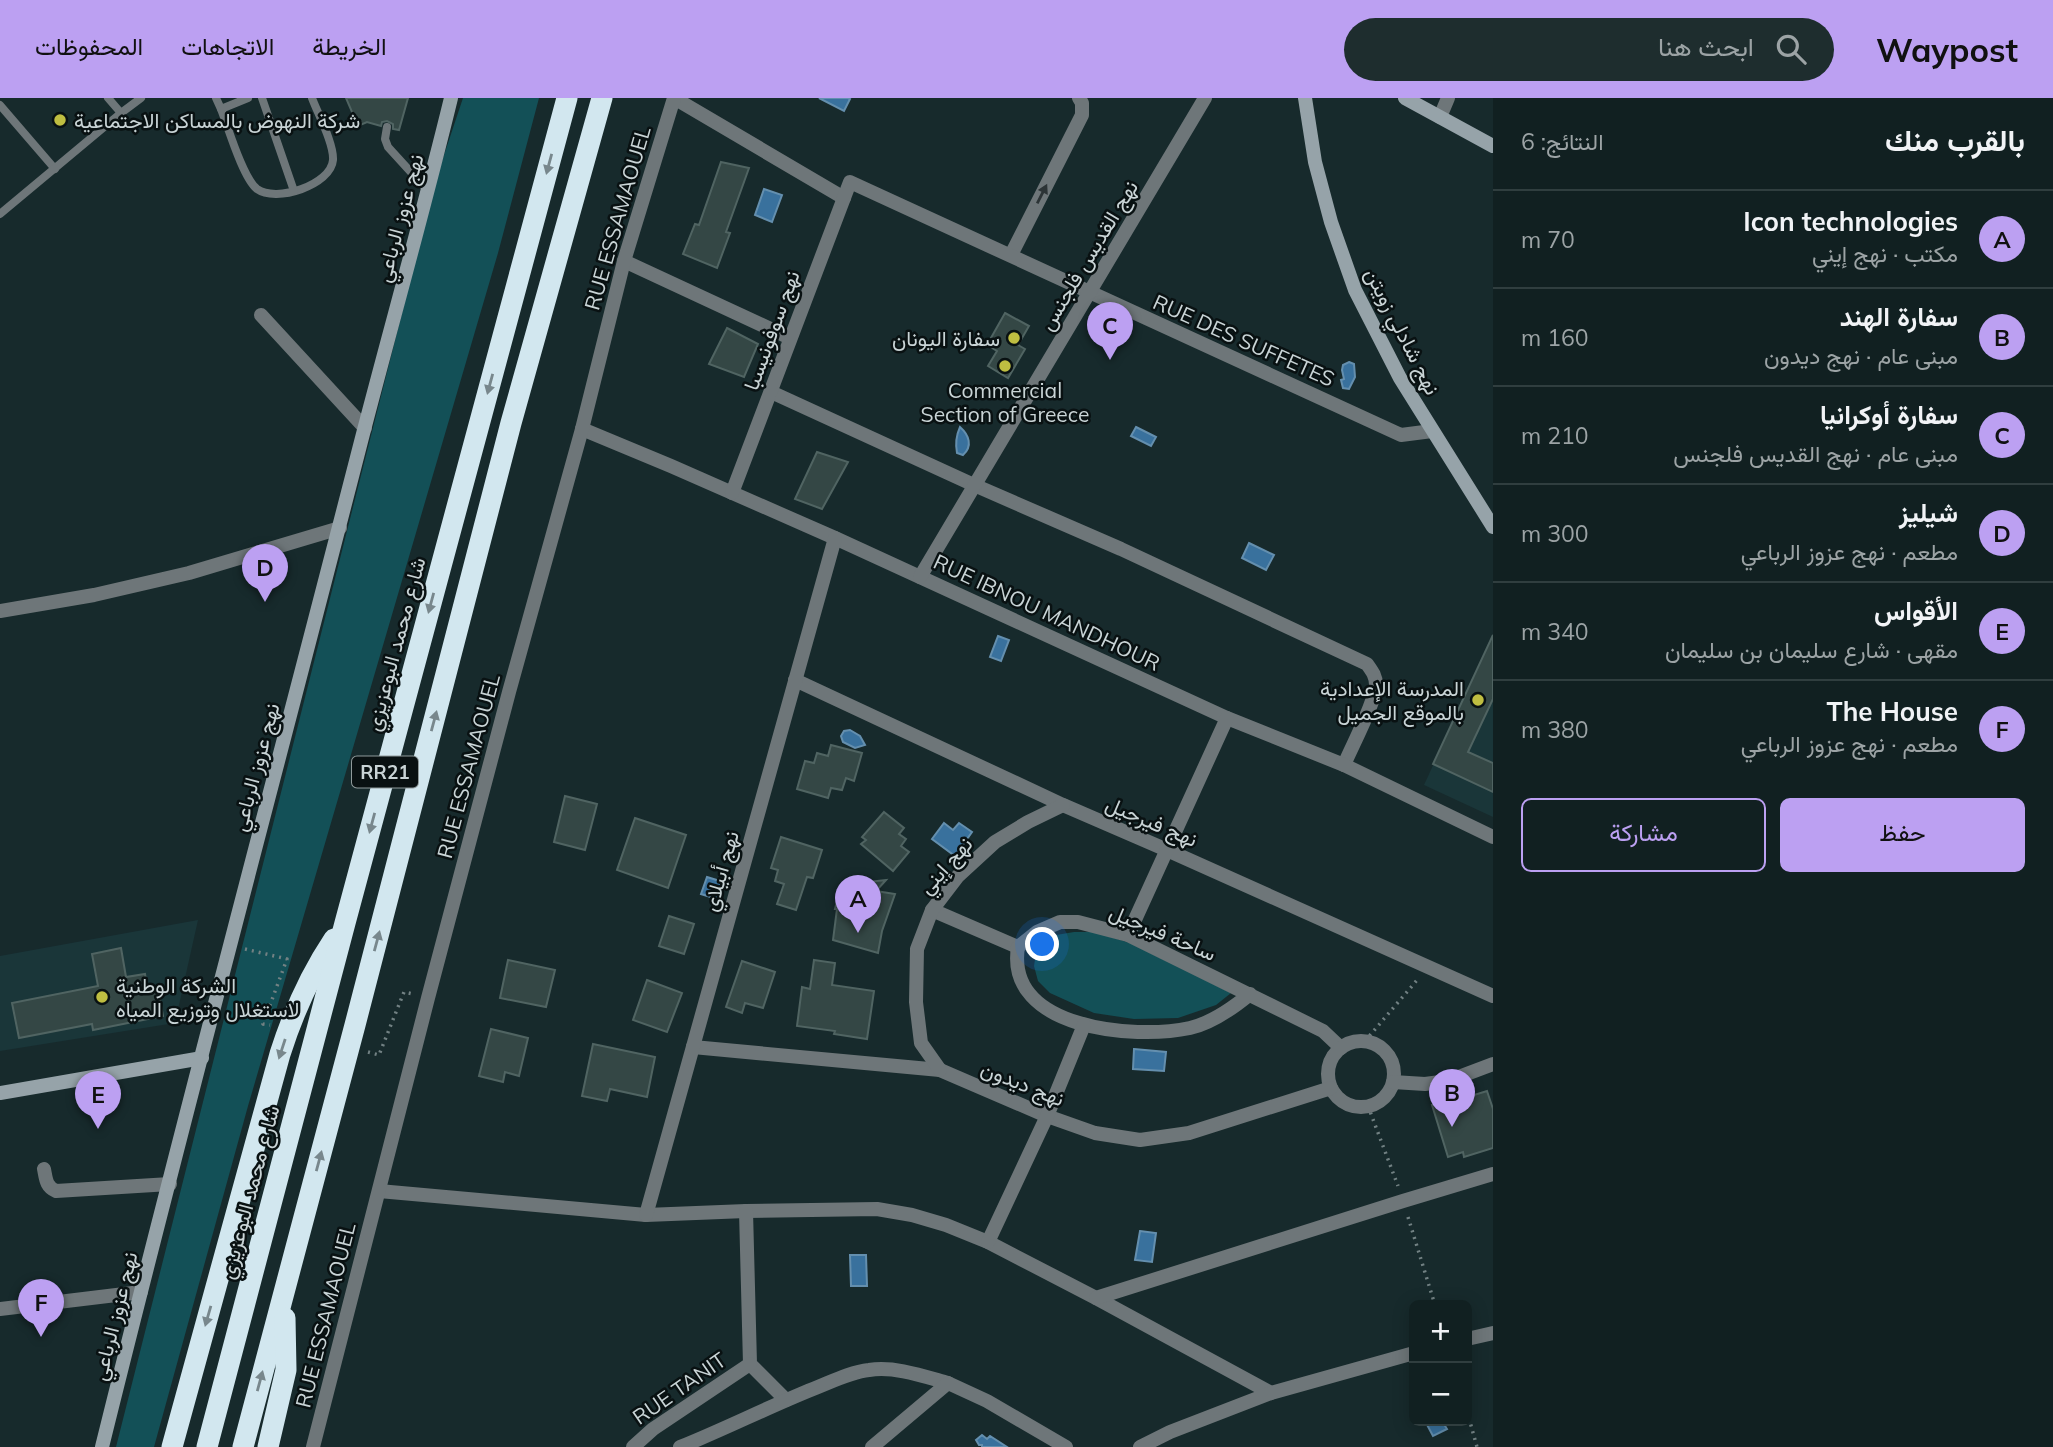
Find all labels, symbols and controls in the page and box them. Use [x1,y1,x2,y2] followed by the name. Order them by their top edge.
[1344,18,1834,81] search box
[1876,29,2018,70] text: Waypost
[1658,30,1754,63] text: ابحث هنا
[1772,30,1810,68] icon: search
[35,31,143,61] text: المحفوظات
[181,31,274,61] text: الاتجاهات
[312,31,387,61] text: الخريطة
[74,107,360,134] place label: شركة النهوض بالمساكن الاجتماعية
[52,112,68,128] marker: شركة النهوض بالمساكن الاجتماعية
[1885,121,2025,159] text: بالقرب منك
[578,123,656,313] street label: RUE ESSAMAOUEL
[1521,127,1603,156] text: النتائج: 6
[369,151,433,286] street label: نهج عزوز الرباعي
[544,154,554,175] one-way arrow
[1033,175,1145,336] street label: نهج القديس فلجنس
[1036,184,1047,204] one-way arrow
[1743,205,1958,238] text: Icon technologies
[1521,225,1575,254] text: 70 m
[1993,225,2011,254] text: A
[1812,239,1958,268] text: مكتب · نهج إيني
[1355,263,1446,401] street label: نهج شادلي زويتن
[737,267,807,394] street label: نهج سوفونيسبا
[1149,288,1339,392] street label: RUE DES SUFFETES
[1840,300,1958,333] text: سفارة الهند
[1087,302,1133,360] pin: C
[1521,323,1589,352] text: 160 m
[1994,323,2010,352] text: B
[892,325,1000,352] place label: سفارة اليونان
[1006,330,1022,346] marker: سفارة اليونان
[1764,341,1958,370] text: مبنى عام · نهج ديدون
[997,358,1013,374] marker: Commercial Section of Greece
[484,373,495,395] one-way arrow
[921,377,1089,427] place label: Commercial Section of Greece
[1820,398,1958,431] text: سفارة أوكرانيا
[1521,421,1589,450] text: 210 m
[1994,421,2010,450] text: C
[1673,439,1958,468] text: مبنى عام · نهج القديس فلجنس
[1899,496,1958,529] text: شيليز
[1521,519,1589,548] text: 300 m
[1993,519,2011,548] text: D
[1741,537,1958,566] text: مطعم · نهج عزوز الرباعي
[242,544,288,602] pin: D
[930,548,1164,676] street label: RUE IBNOU MANDHOUR
[359,554,436,735] street label: شارع محمد البوعزيزي
[425,592,436,614] one-way arrow
[1874,594,1958,627] text: الأقواس
[1521,617,1589,646] text: 340 m
[1995,617,2009,646] text: E
[1665,635,1958,664] text: مقهى · شارع سليمان بن سليمان
[431,670,505,861] street label: RUE ESSAMAOUEL
[1320,675,1464,727] place label: المدرسة الإعدادية بالموقع الجميل
[1470,692,1486,708] marker: المدرسة الإعدادية بالموقع الجميل
[1827,695,1958,728] text: The House
[225,700,289,835] street label: نهج عزوز الرباعي
[429,710,440,732] one-way arrow
[1521,715,1589,744] text: 380 m
[1995,715,2009,744] text: F
[1741,729,1958,758] text: مطعم · نهج عزوز الرباعي
[352,757,418,788] road number: RR21
[1101,790,1202,854] street label: نهج فيرجيل
[1521,798,1766,872] button: مشاركة
[1780,798,2025,872] button: حفظ
[366,813,376,834] one-way arrow
[696,828,749,916] street label: نهج أبيلاي
[912,831,981,902] street label: نهج إيني
[835,875,881,933] pin: A
[1105,898,1220,967] street label: ساحة فيرجيل
[1025,927,1059,961] your location
[372,930,383,952] one-way arrow
[116,972,300,1024] place label: الشركة الوطنية لاستغلال وتوزيع المياه
[94,989,110,1005] marker: الشركة الوطنية لاستغلال وتوزيع المياه
[276,1039,286,1060] one-way arrow
[977,1055,1069,1113] street label: نهج ديدون
[1429,1069,1475,1127] pin: B
[75,1071,121,1129] pin: E
[213,1102,290,1283] street label: شارع محمد البوعزيزي
[314,1150,325,1172] one-way arrow
[289,1219,361,1410] street label: RUE ESSAMAOUEL
[85,1249,147,1384] street label: نهج عزوز الرباعي
[18,1279,64,1337] pin: F
[1409,1300,1472,1426] map controls
[1409,1300,1472,1363] button: +
[203,1306,213,1327] one-way arrow
[627,1346,731,1430] street label: RUE TANIT
[1409,1363,1472,1426] button: −
[256,1370,266,1391] one-way arrow

